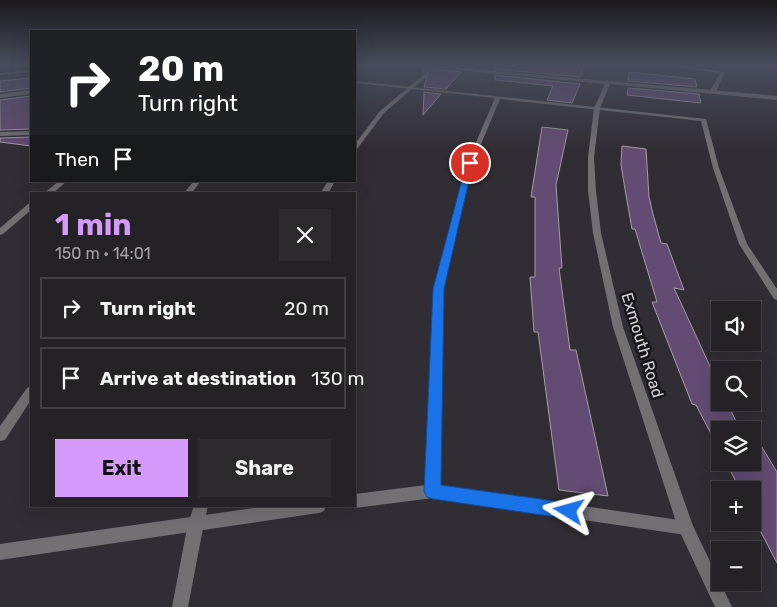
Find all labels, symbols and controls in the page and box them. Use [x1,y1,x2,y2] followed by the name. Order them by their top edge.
[138,48,224,90] text: 20 m
[55,50,120,115] icon: right
[138,90,238,117] text: Turn right
[449,142,491,184] pin
[109,145,137,173] icon: arrive
[55,148,99,171] text: Then
[456,149,484,177] icon: arrive
[55,207,132,243] text: 1 min
[279,209,331,261] button: close
[55,244,151,263] text: 150 m · 14:01
[617,290,668,400] street label: Exmouth Road
[57,294,85,322] icon: right
[100,297,195,320] text: Turn right
[284,297,329,320] text: 20 m
[711,301,761,591] map controls
[711,301,761,351] button: sound
[711,361,761,411] button: search
[57,364,85,392] icon: arrive
[100,367,296,390] text: Arrive at destination
[311,367,364,390] text: 130 m
[711,421,761,471] button: layers
[55,439,188,497] button: Exit
[198,439,331,497] button: Share
[711,481,761,531] button: +
[542,484,594,536] position arrow
[711,541,761,591] button: −

